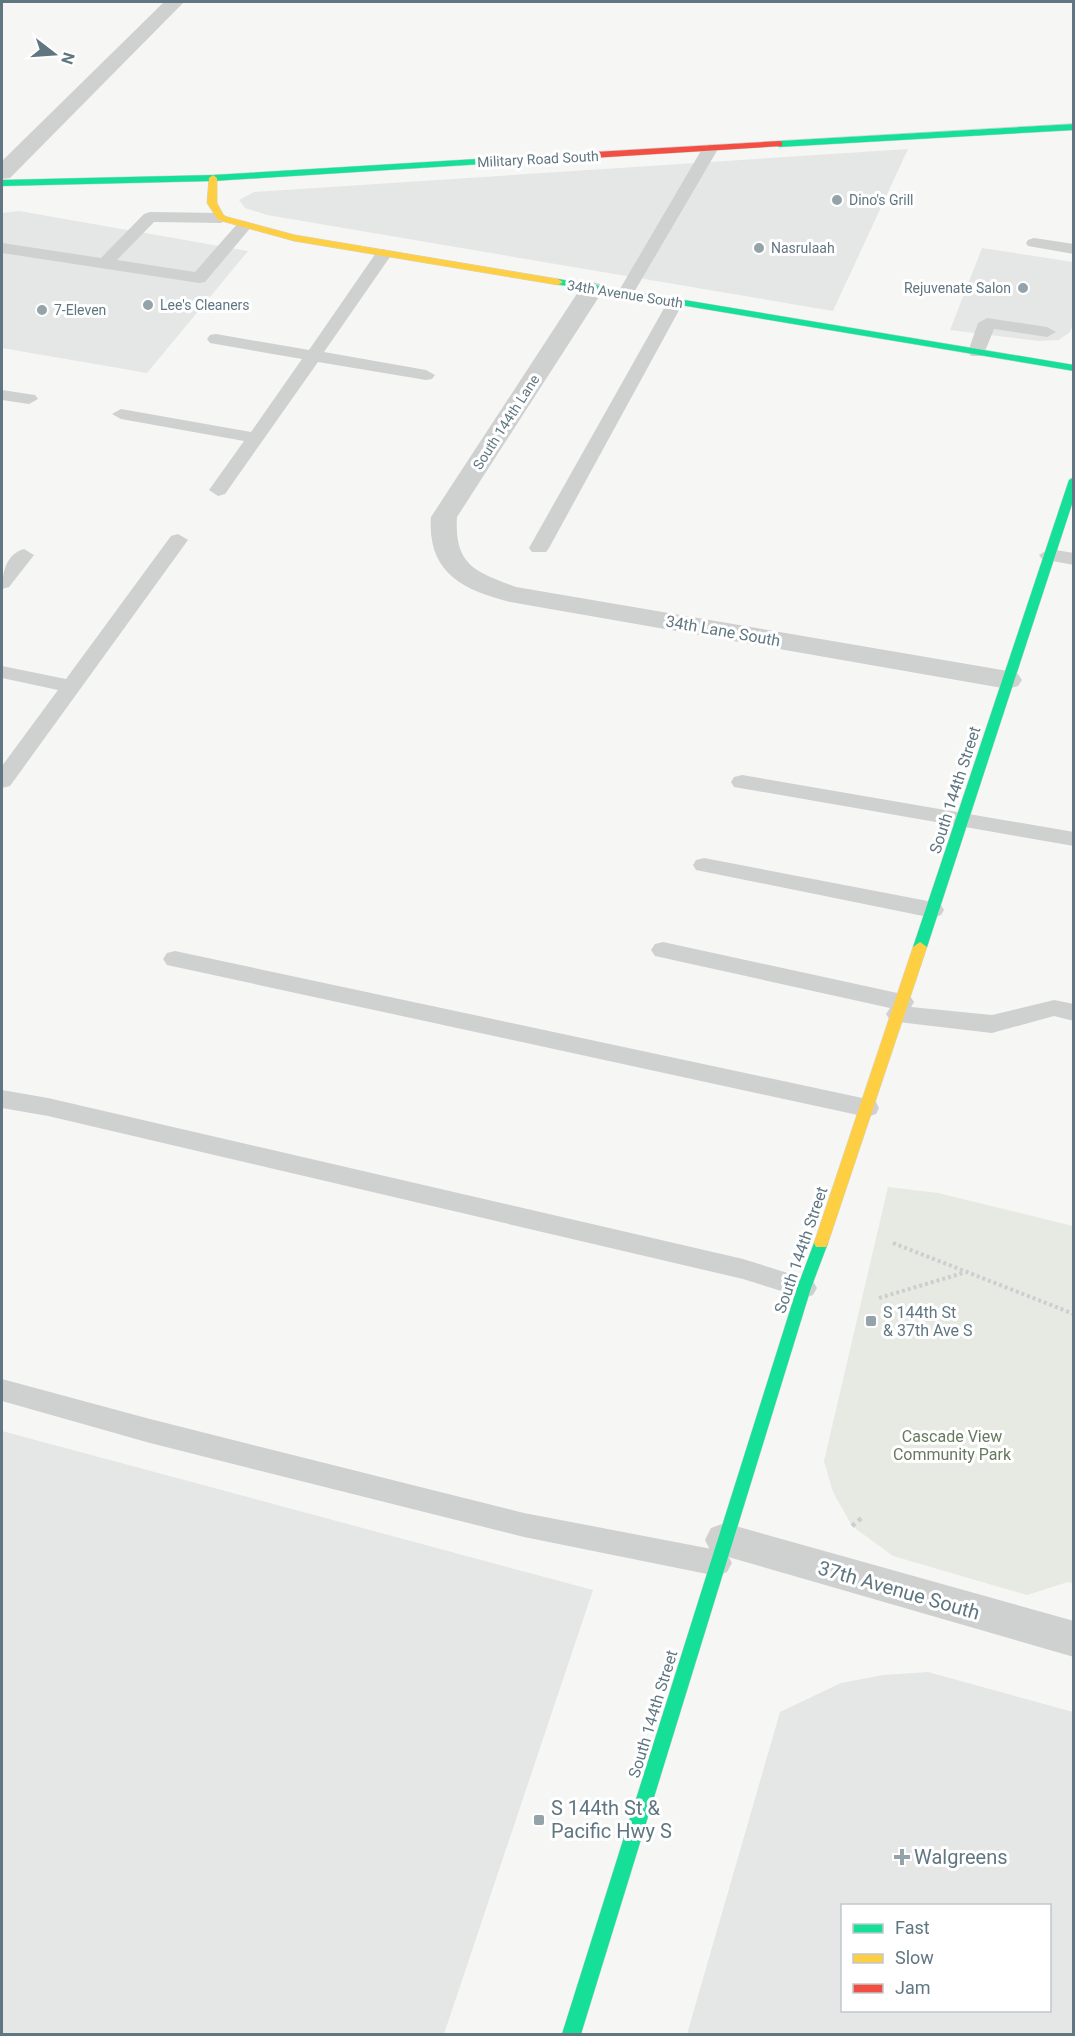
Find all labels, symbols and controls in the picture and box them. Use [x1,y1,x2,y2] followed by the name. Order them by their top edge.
[24,24,84,84] north arrow
[57,50,79,66] text: N
[477,148,599,170] street label: Military Road South
[849,192,913,208] place label: Dino's Grill
[830,193,844,207] marker: Dino's Grill
[771,240,835,256] place label: Nasrulaah
[752,241,766,255] marker: Nasrulaah
[566,277,684,311] street label: 34th Avenue South
[904,280,1011,296] place label: Rejuvenate Salon
[1016,281,1030,295] marker: Rejuvenate Salon
[160,297,250,313] place label: Lee's Cleaners
[141,298,155,312] marker: Lee's Cleaners
[54,302,106,318] place label: 7-Eleven
[35,303,49,317] marker: 7-Eleven
[469,372,543,472] street label: South 144th Lane
[664,612,782,650] street label: 34th Lane South
[925,724,985,856] street label: South 144th Street
[770,1184,832,1316] street label: South 144th Street
[883,1303,973,1340] place label: S 144th St & 37th Ave S
[864,1314,878,1328] marker: S 144th St & 37th Ave S
[893,1427,1012,1464] park label: Cascade View Community Park
[815,1555,983,1625] street label: 37th Avenue South
[625,1648,681,1780] street label: South 144th Street
[551,1796,672,1843] place label: S 144th St & Pacific Hwy S
[532,1813,546,1827] marker: S 144th St & Pacific Hwy S
[914,1845,1008,1869] place label: Walgreens
[895,1850,909,1864] marker: Walgreens
[841,1904,1051,2012] legend
[895,1917,930,1938] text: Fast
[895,1947,934,1968] text: Slow
[895,1977,931,1998] text: Jam

